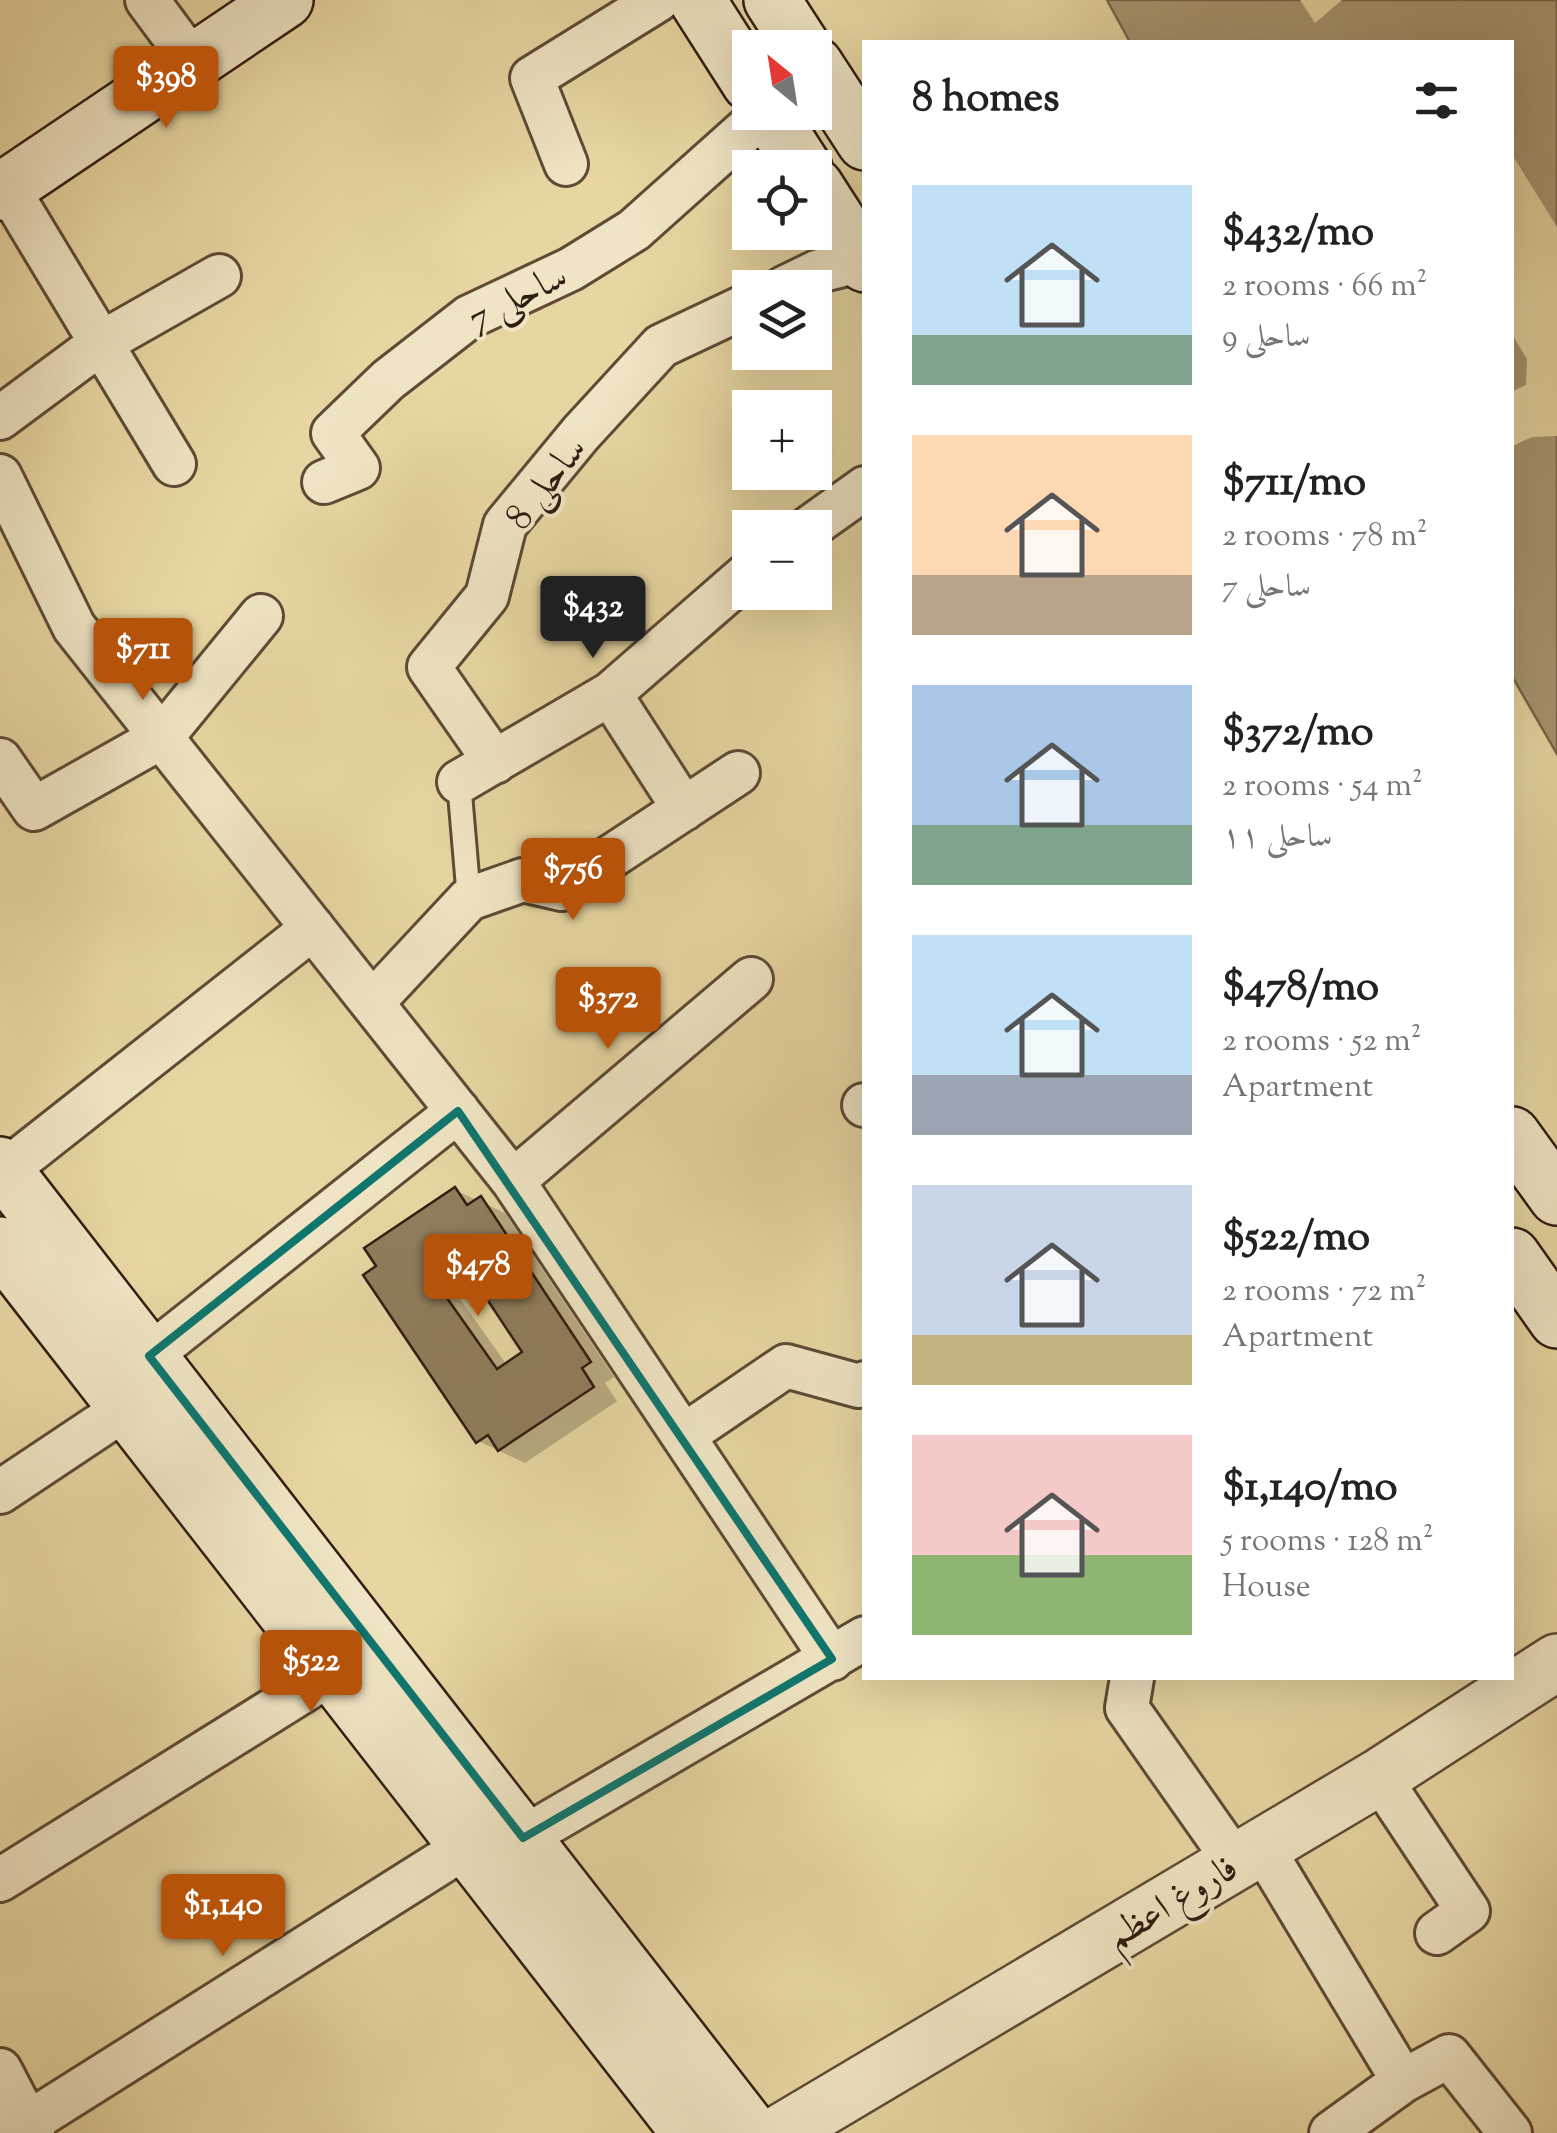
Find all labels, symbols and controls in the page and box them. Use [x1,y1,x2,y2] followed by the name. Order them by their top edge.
[732,30,832,130] north arrow
[732,30,832,610] map controls
[107,46,225,131] pin: $398
[135,55,197,101] text: $398
[912,70,1060,130] text: 8 homes
[1409,73,1464,128] icon: filters
[732,150,832,250] button: locate
[1222,204,1374,264] text: $432/mo
[992,225,1112,345] icon: home
[459,252,578,348] street label: ساحلی 7
[1222,264,1427,310] text: 2 rooms · 66 m²
[732,270,832,370] button: layers
[1222,315,1311,361] text: ساحلی 9
[732,390,832,490] button: +
[494,426,602,543] street label: ساحلی 8
[1222,454,1366,514] text: $711/mo
[992,475,1112,595] icon: home
[732,510,832,610] button: −
[1222,514,1428,560] text: 2 rooms · 78 m²
[1222,565,1311,611] text: ساحلی 7
[534,576,652,661] pin: $432
[562,585,624,631] text: $432
[84,618,202,703] pin: $711
[116,627,170,673] text: $711
[1222,704,1374,764] text: $372/mo
[992,725,1112,845] icon: home
[1222,764,1423,810] text: 2 rooms · 54 m²
[1222,815,1332,861] text: ساحلی ۱۱
[514,838,632,923] pin: $756
[543,847,603,893] text: $756
[1222,959,1379,1019] text: $478/mo
[549,967,667,1052] pin: $372
[992,975,1112,1095] icon: home
[578,976,638,1022] text: $372
[1222,1019,1422,1065] text: 2 rooms · 52 m²
[1222,1065,1373,1111] text: Apartment
[1222,1209,1370,1269] text: $522/mo
[992,1225,1112,1345] icon: home
[419,1234,537,1319] pin: $478
[445,1243,511,1289] text: $478
[1222,1269,1426,1315] text: 2 rooms · 72 m²
[1222,1315,1373,1361] text: Apartment
[1222,1459,1397,1519] text: $1,140/mo
[992,1475,1112,1595] icon: home
[1222,1519,1433,1565] text: 5 rooms · 128 m²
[1222,1565,1311,1611] text: House
[252,1630,370,1715] pin: $522
[282,1639,340,1685] text: $522
[1097,1844,1252,1969] street label: فاروغ اعظم
[142,1874,304,1959] pin: $1,140
[183,1883,263,1929] text: $1,140

